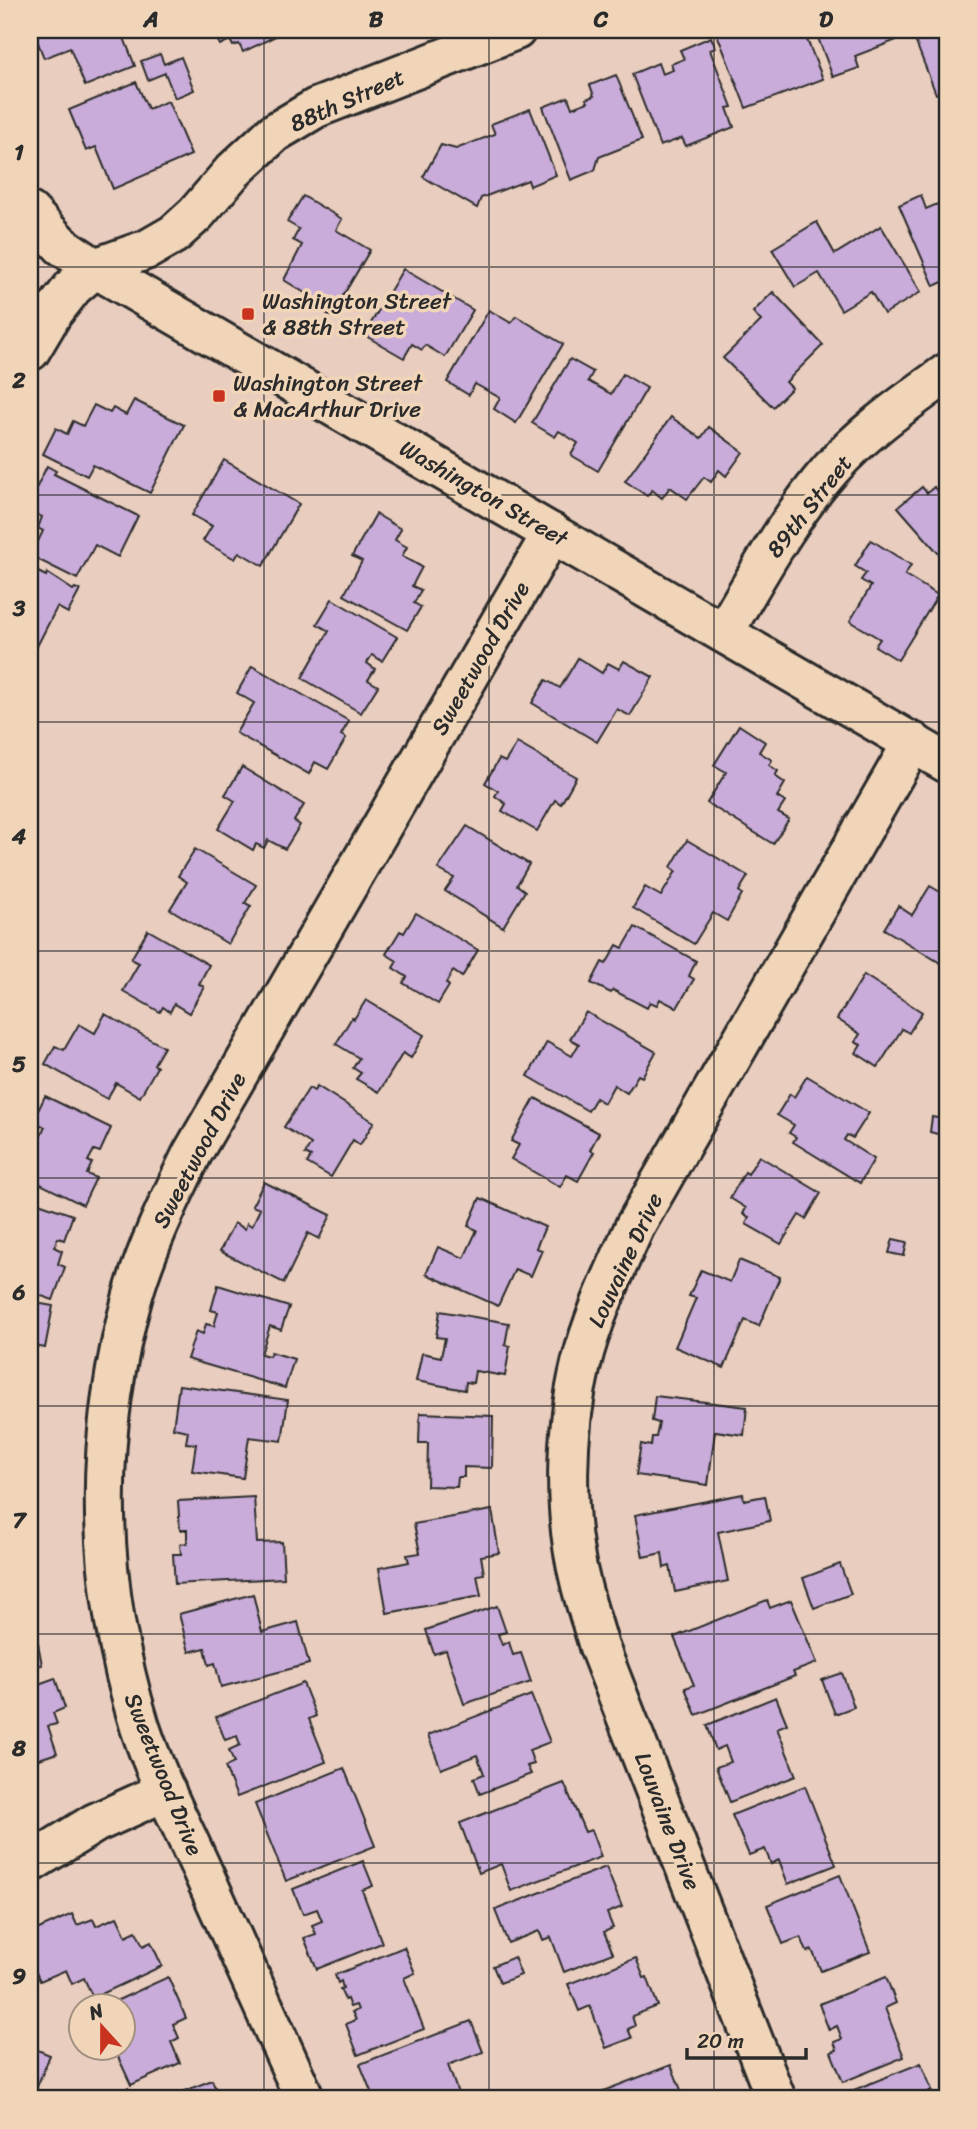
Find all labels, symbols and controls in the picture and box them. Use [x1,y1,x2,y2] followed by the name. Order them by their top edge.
[142,0,159,40] text: A
[369,0,384,40] text: B
[593,0,609,40] text: C
[819,0,834,40] text: D
[283,57,412,144] street label: 88th Street
[14,132,24,173] text: 1
[262,281,453,348] place label: Washington Street & 88th Street
[240,306,256,322] marker: Washington Street & 88th Street
[11,360,26,401] text: 2
[233,363,424,430] place label: Washington Street & MacArthur Drive
[211,388,227,404] marker: Washington Street & MacArthur Drive
[392,428,577,559] street label: Washington Street
[755,445,863,567] street label: 89th Street
[420,573,541,743] street label: Sweetwood Drive
[12,588,26,629] text: 3
[11,816,27,857] text: 4
[12,1044,26,1085] text: 5
[141,1064,258,1236] street label: Sweetwood Drive
[576,1185,675,1335] street label: Louvaine Drive
[11,1272,26,1313] text: 6
[12,1500,27,1541] text: 7
[112,1687,215,1862] street label: Sweetwood Drive
[11,1728,26,1769] text: 8
[622,1746,713,1897] street label: Louvaine Drive
[12,1956,26,1997] text: 9
[66,1993,136,2062] north arrow
[83,1994,109,2030] text: N
[687,2017,806,2061] scale bar
[697,2022,744,2060] text: 20 m

